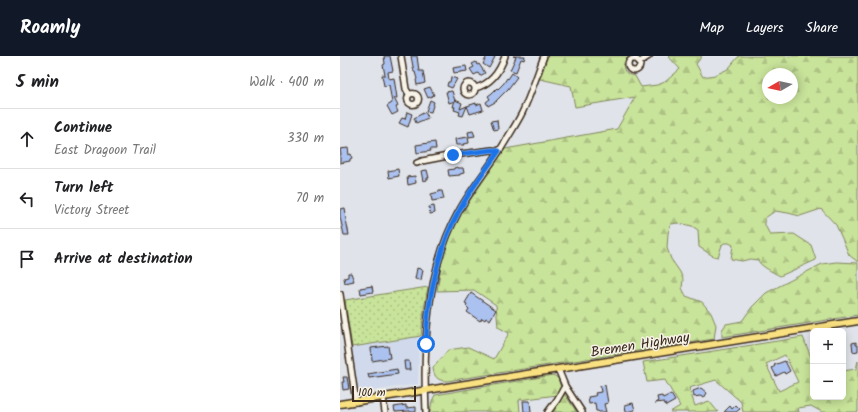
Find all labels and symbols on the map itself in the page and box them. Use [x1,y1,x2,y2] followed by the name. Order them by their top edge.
[762,68,798,104] north arrow
[444,146,462,164] route end
[589,326,692,364] street label: Bremen Highway
[417,335,435,353] route start
[352,384,416,403] scale bar

